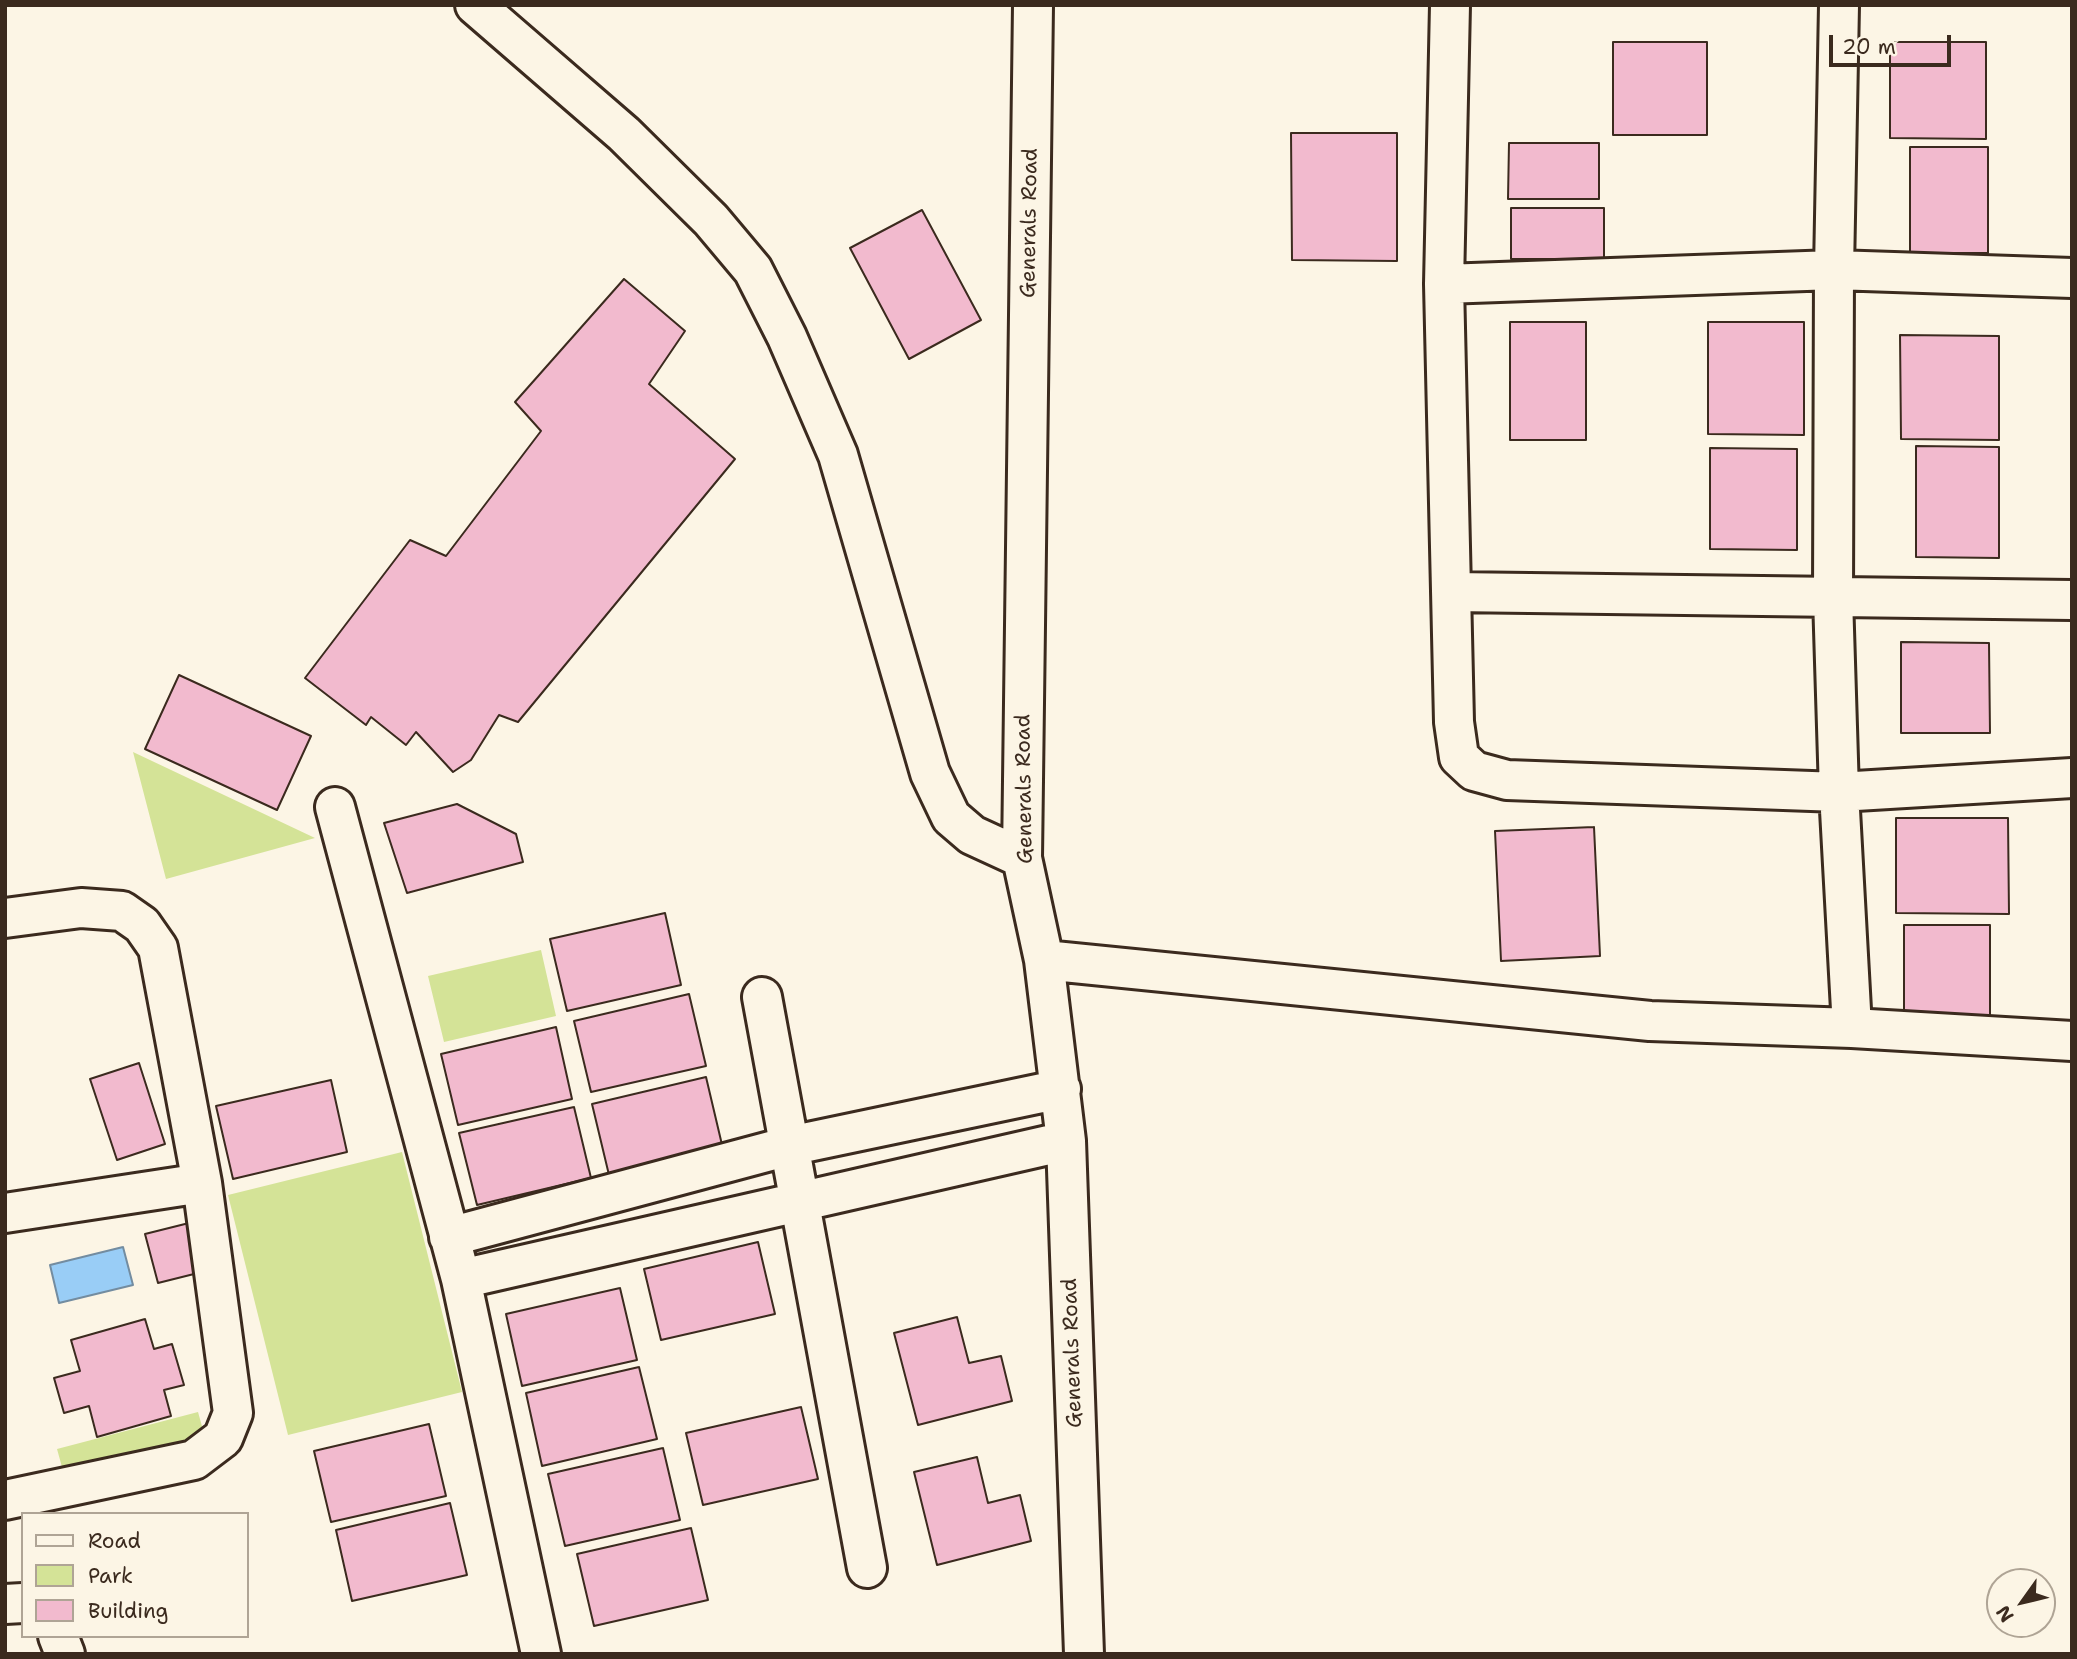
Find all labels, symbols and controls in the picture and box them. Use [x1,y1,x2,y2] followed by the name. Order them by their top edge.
[1832,21,1954,65] scale bar
[1842,33,1896,61] text: 20 m
[1016,148,1044,298] street label: Generals Road
[1011,714,1039,864] street label: Generals Road
[1058,1278,1088,1428] street label: Generals Road
[21,1512,248,1638] legend
[88,1527,141,1555] text: Road
[88,1562,133,1590] text: Park
[1986,1568,2056,1638] north arrow
[88,1597,168,1625] text: Building
[1990,1601,2019,1627] text: N

